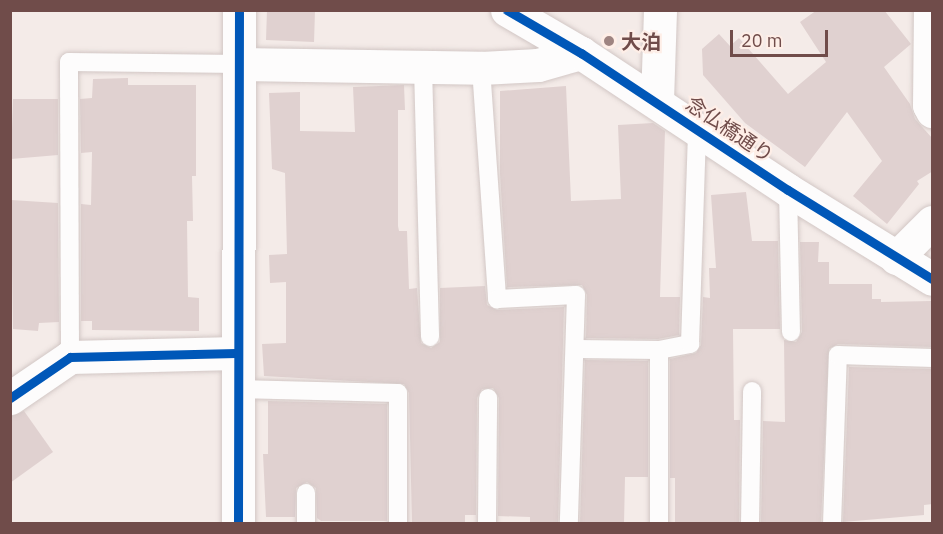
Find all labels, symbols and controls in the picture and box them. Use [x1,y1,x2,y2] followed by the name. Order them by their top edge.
[733,18,830,56] scale bar
[621,29,661,53] place label: 大泊
[741,29,783,52] text: 20 m
[602,34,616,48] marker: 大泊
[682,91,778,167] street label: 念仏橋通り

